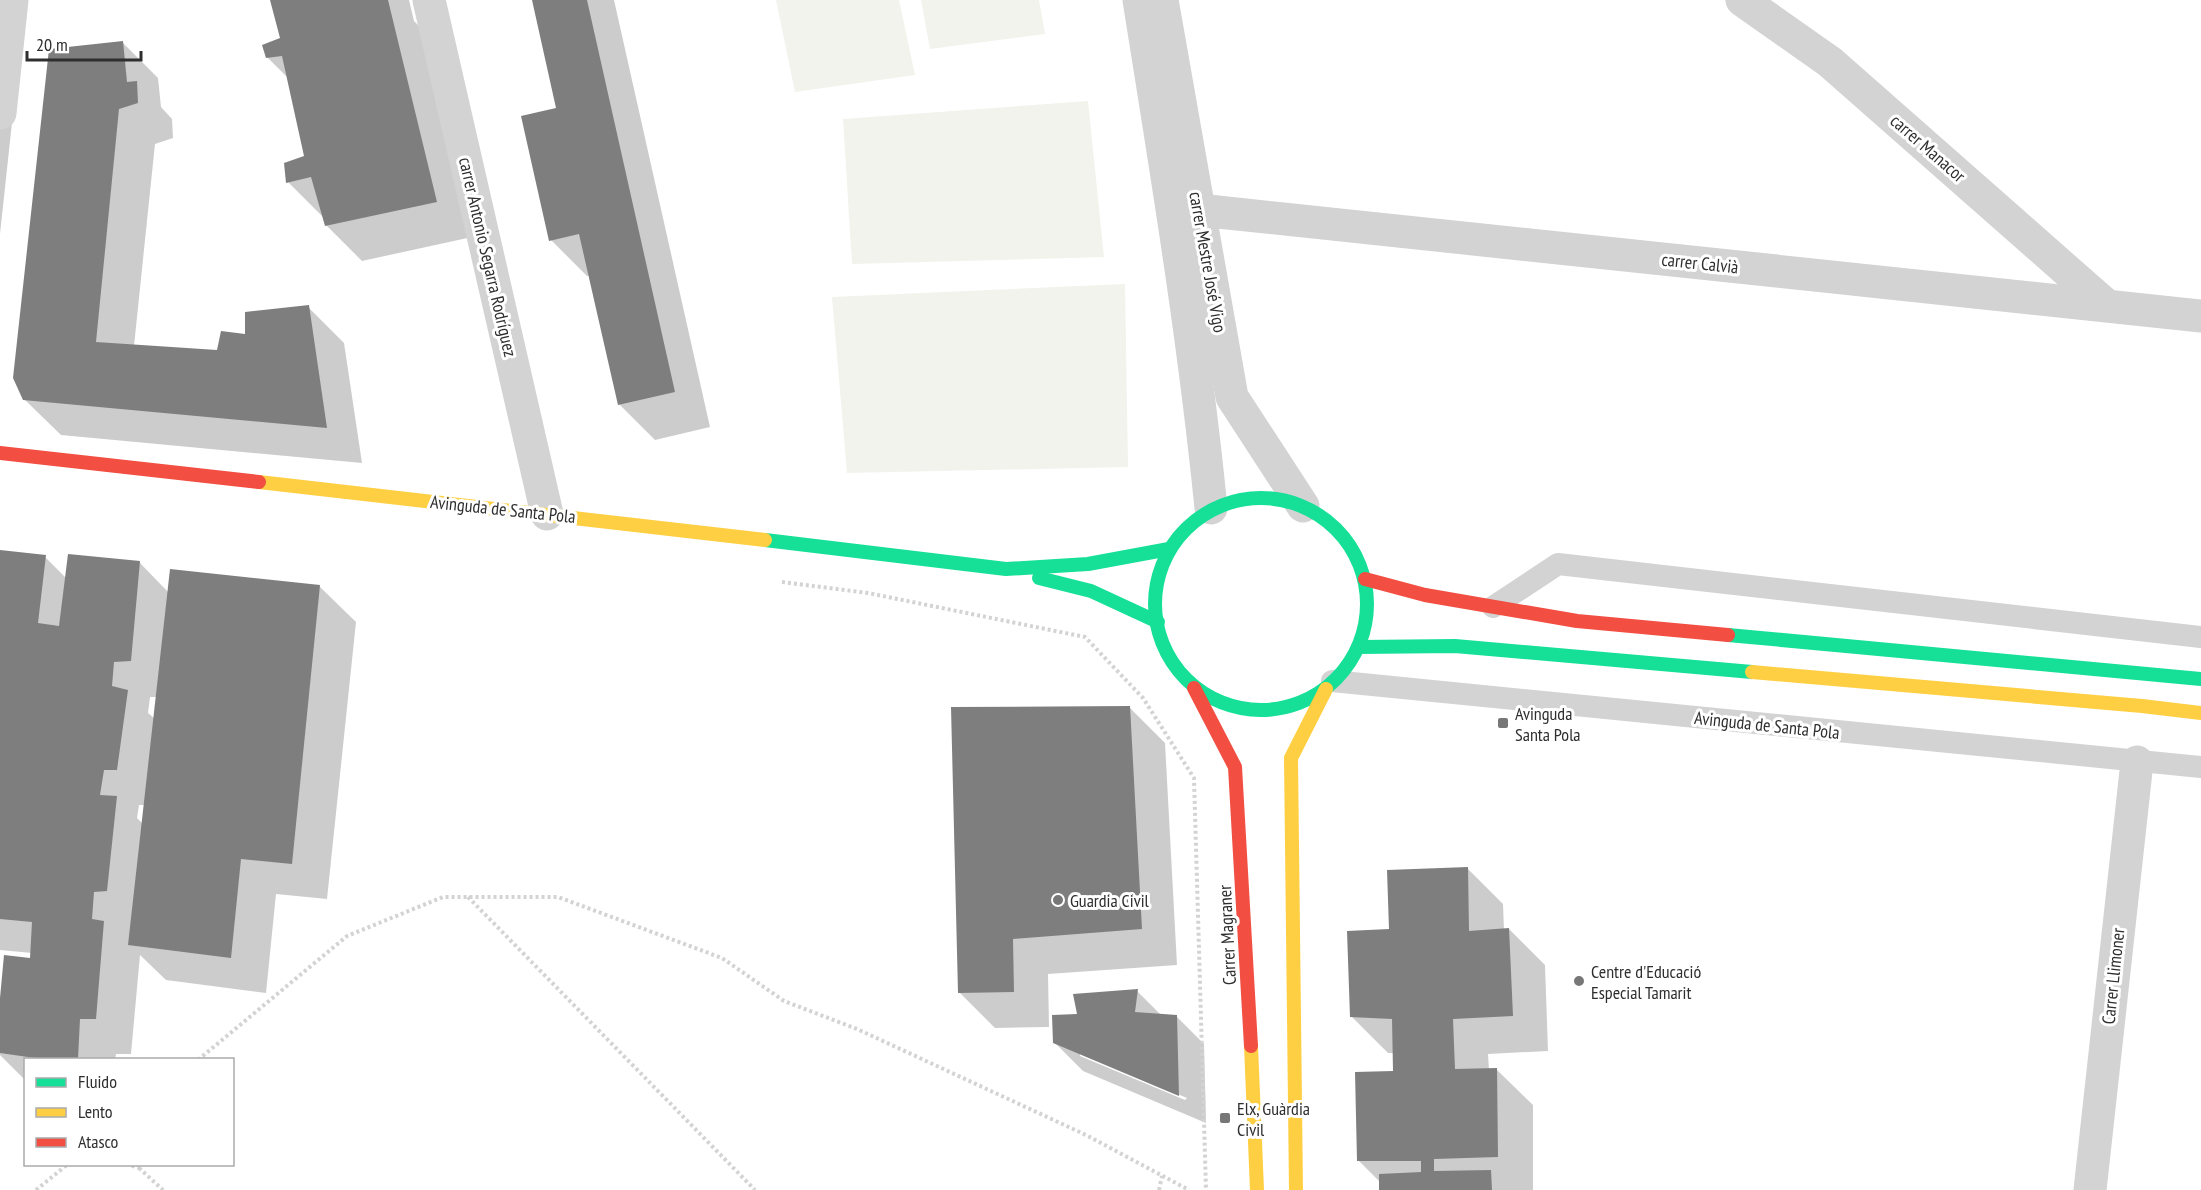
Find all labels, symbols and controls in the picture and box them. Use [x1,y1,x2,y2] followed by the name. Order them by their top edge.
[27,24,141,62] scale bar
[36,33,68,56] text: 20 m
[1886,109,1970,187] street label: carrer Manacor
[454,155,522,359] street label: carrer Antonio Segarra Rodríguez
[1184,190,1232,334] street label: carrer Mestre José Vigo
[1660,248,1740,278] street label: carrer Calvià
[429,490,577,528] street label: Avinguda de Santa Pola
[1515,702,1581,746] place label: Avinguda Santa Pola
[1693,706,1841,744] street label: Avinguda de Santa Pola
[1496,716,1510,730] marker: Avinguda Santa Pola
[1213,884,1241,986] street label: Carrer Magraner
[1070,889,1150,912] place label: Guardia Civil
[1051,893,1065,907] marker: Guardia Civil
[2097,927,2129,1025] street label: Carrer Llimoner
[1591,960,1702,1004] place label: Centre d'Educació Especial Tamarit
[1572,974,1586,988] marker: Centre d'Educació Especial Tamarit
[24,1058,234,1166] legend
[78,1070,117,1093] text: Fluido
[1237,1097,1310,1141] place label: Elx, Guàrdia Civil
[78,1100,113,1123] text: Lento
[1218,1111,1232,1125] marker: Elx, Guàrdia Civil
[78,1130,119,1153] text: Atasco

